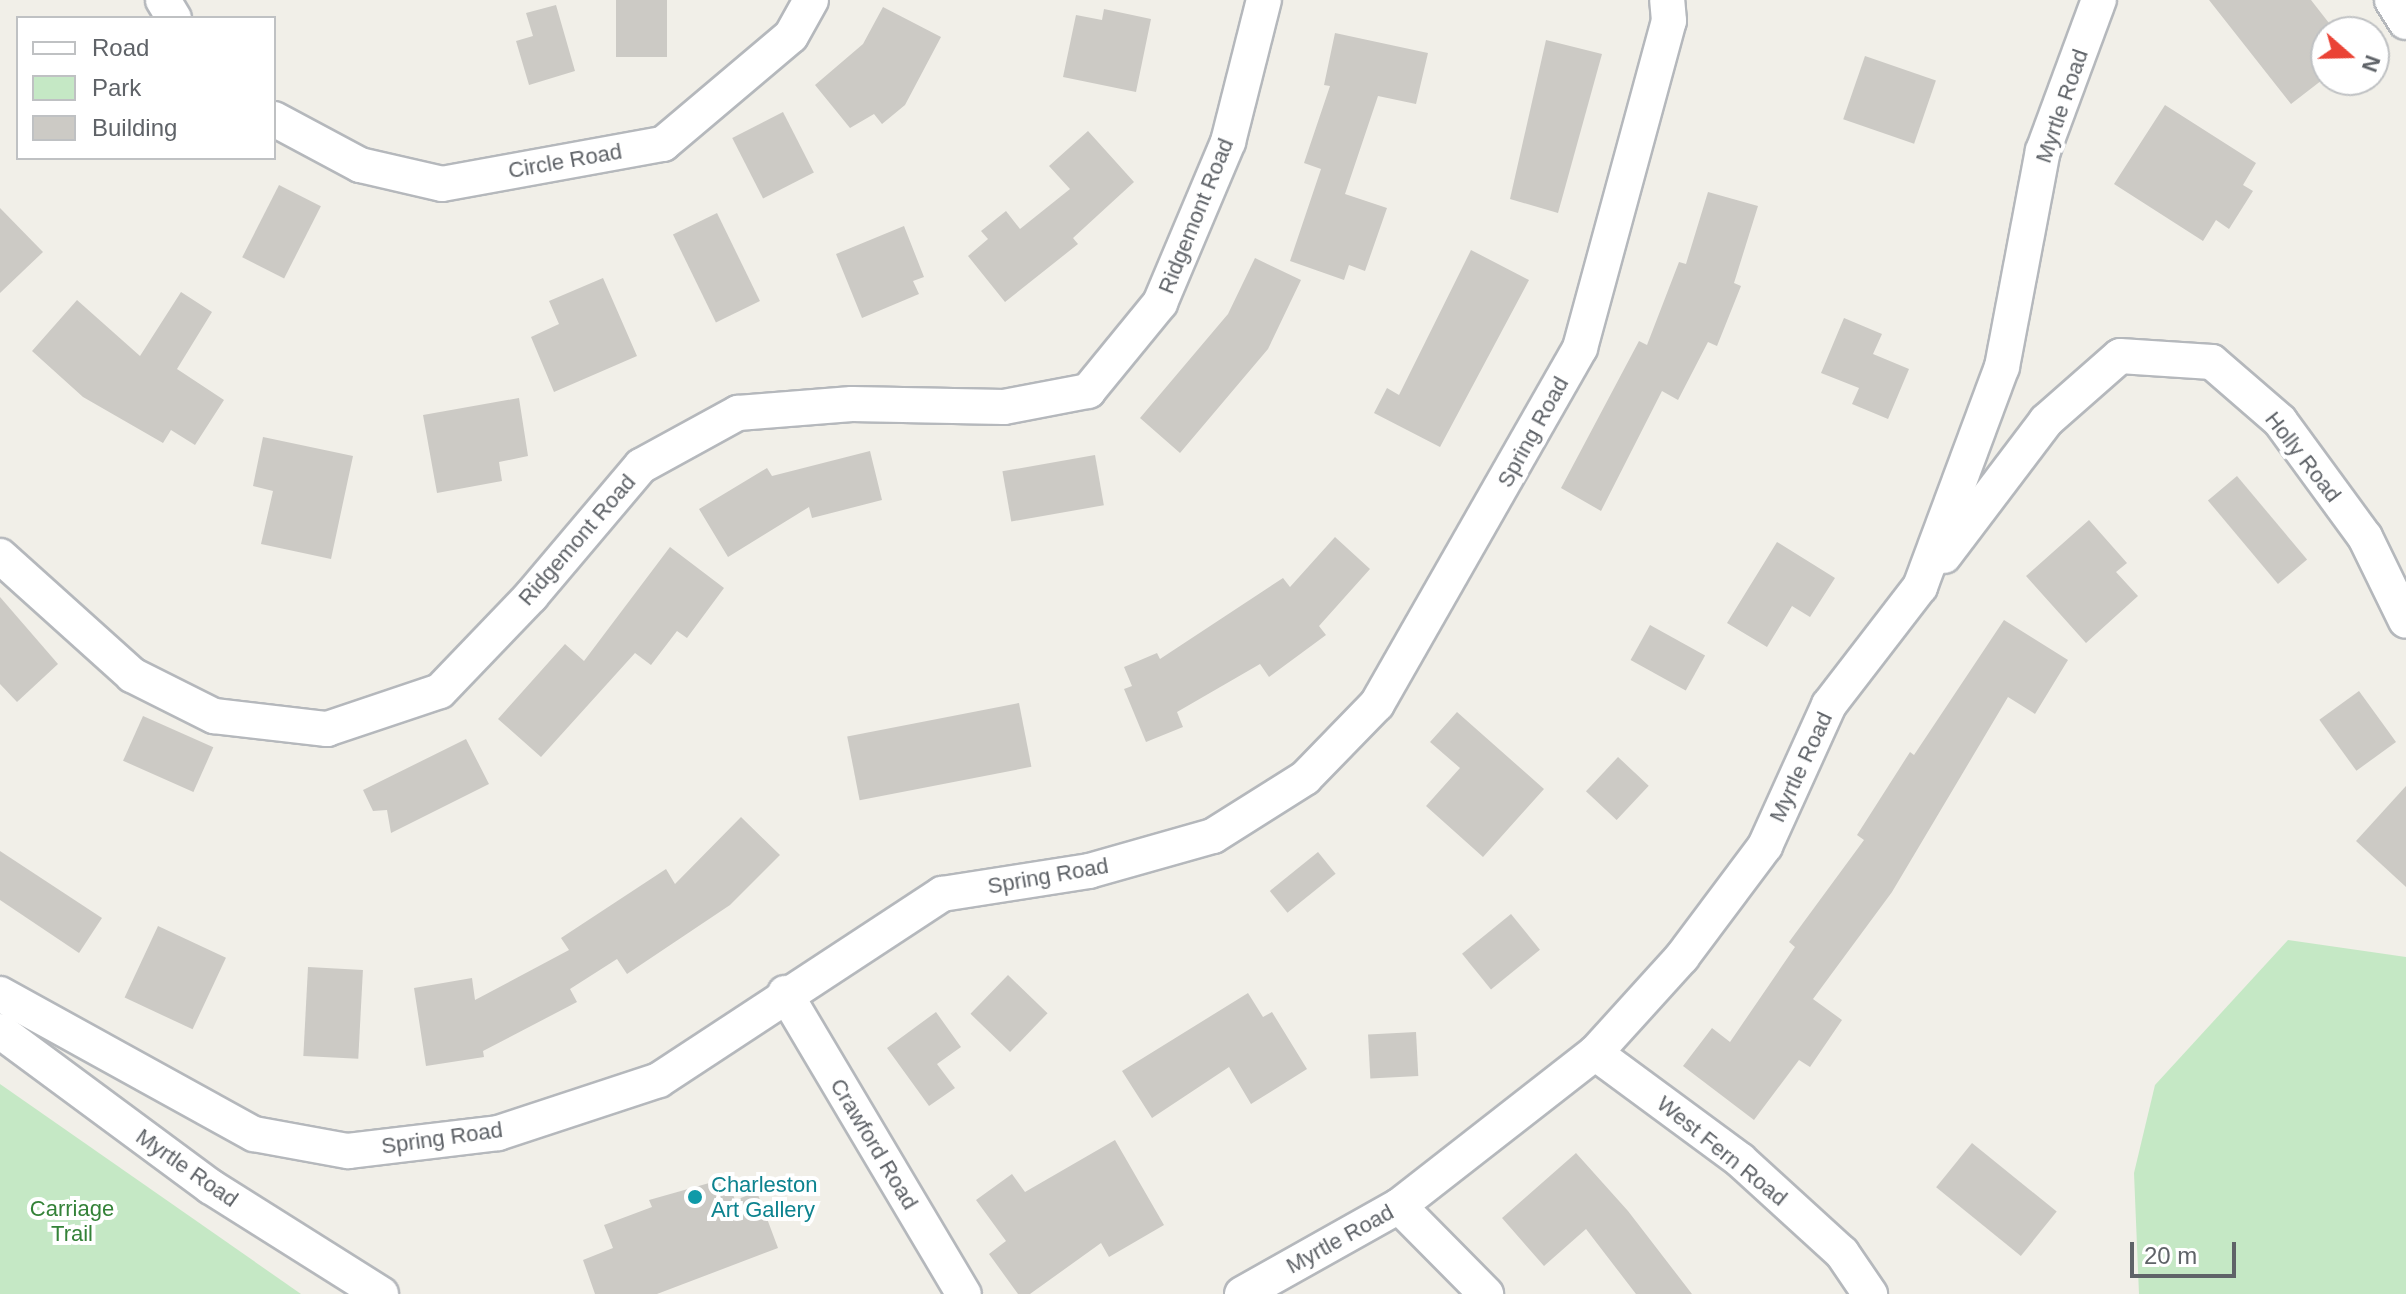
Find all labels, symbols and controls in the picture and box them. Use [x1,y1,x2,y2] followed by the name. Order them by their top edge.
[16,16,276,160] legend
[2310,16,2390,96] north arrow
[92,34,149,61] text: Road
[2030,46,2094,166] street label: Myrtle Road
[2357,52,2386,75] text: N
[92,74,141,101] text: Park
[92,114,177,141] text: Building
[1153,135,1239,297] street label: Ridgemont Road
[506,138,624,184] street label: Circle Road
[1492,372,1574,492] street label: Spring Road
[2259,406,2347,508] street label: Holly Road
[513,469,641,611] street label: Ridgemont Road
[1764,708,1838,826] street label: Myrtle Road
[985,852,1111,900] street label: Spring Road
[825,1074,923,1214] street label: Crawford Road
[1652,1090,1792,1212] street label: West Fern Road
[380,1116,504,1160] street label: Spring Road
[131,1123,243,1213] street label: Myrtle Road
[711,1171,817,1222] place label: Charleston Art Gallery
[686,1188,704,1206] marker: Charleston Art Gallery
[30,1195,114,1246] park label: Carriage Trail
[1282,1199,1398,1279] street label: Myrtle Road
[2134,1226,2240,1276] scale bar
[2144,1242,2197,1269] text: 20 m

